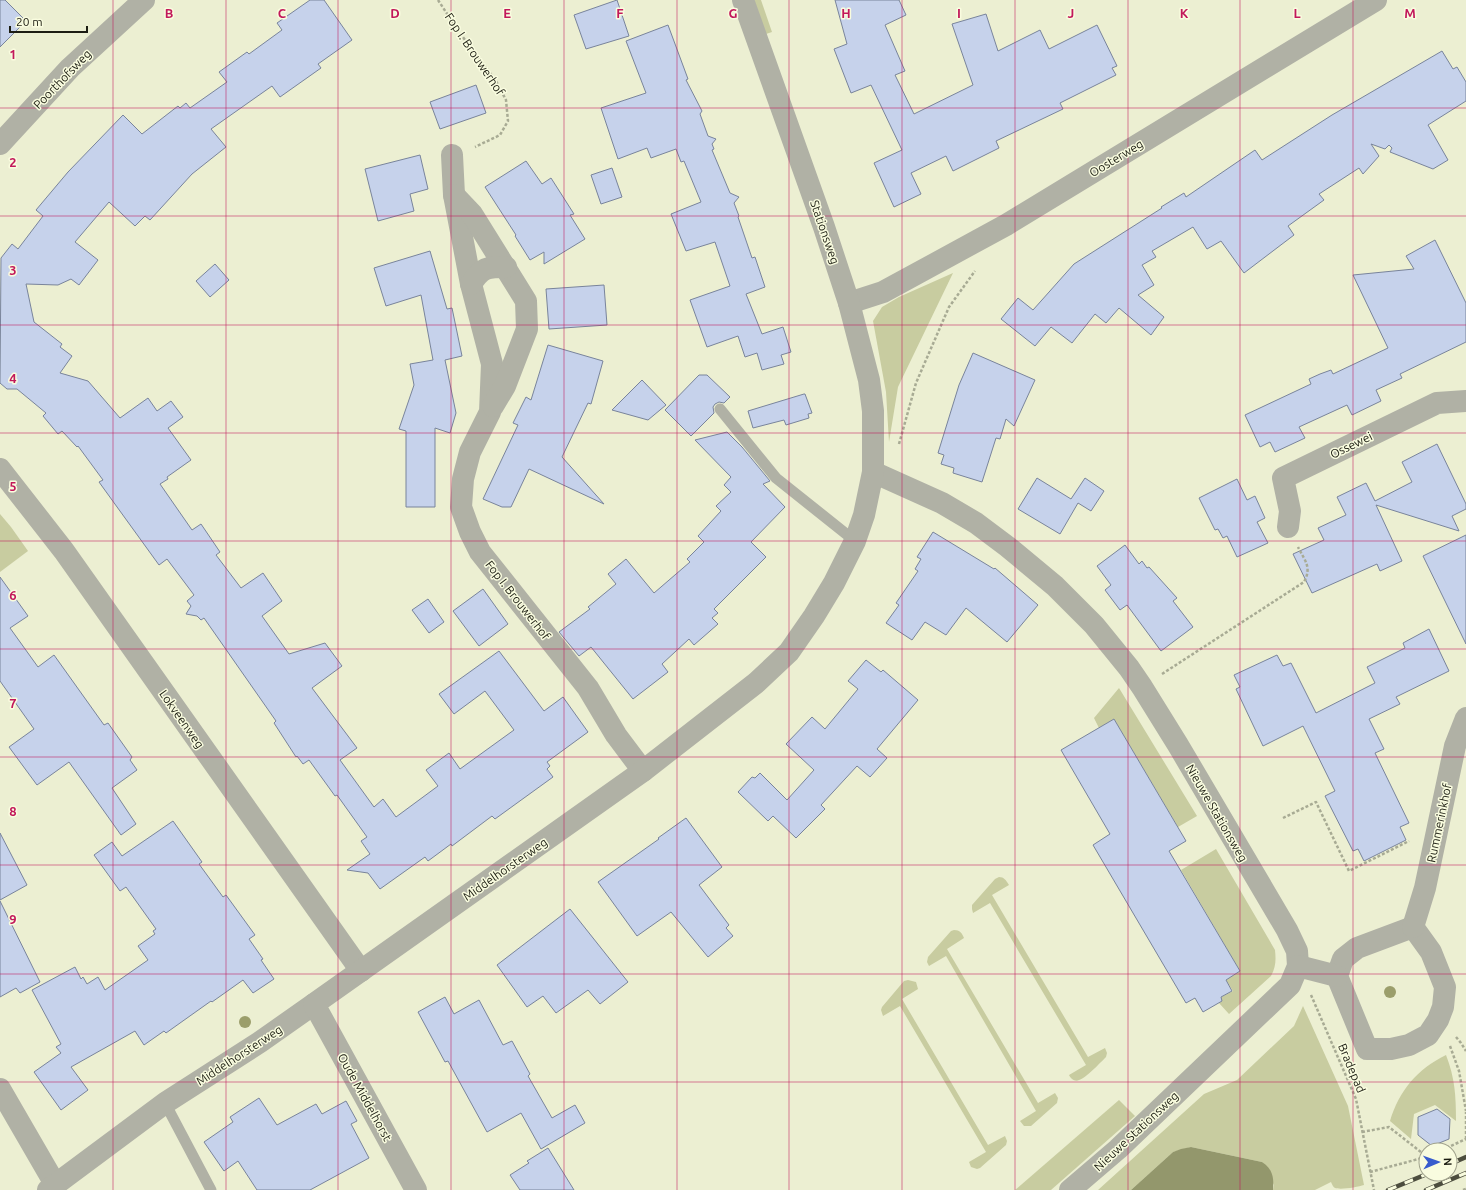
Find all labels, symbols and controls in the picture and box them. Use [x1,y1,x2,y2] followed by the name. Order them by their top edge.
[165,6,174,20] text: B
[278,6,287,20] text: C
[390,6,400,20] text: D
[503,6,511,20] text: E
[616,6,624,20] text: F
[729,6,738,20] text: G
[841,6,851,20] text: H
[957,6,961,20] text: I
[1068,6,1074,20] text: J
[1180,6,1189,20] text: K
[1293,6,1301,20] text: L
[1404,6,1416,20] text: M
[10,8,87,34] scale bar
[443,10,508,98] street label: Fop I. Brouwerhof
[16,15,43,28] text: 20 m
[9,47,17,61] text: 1
[31,47,93,111] street label: Poorthofsweg
[1087,137,1145,179] street label: Oosterweg
[9,155,17,169] text: 2
[808,198,842,266] street label: Stationsweg
[9,263,17,277] text: 3
[9,371,17,385] text: 4
[1328,429,1374,461] street label: Ossewei
[9,479,17,493] text: 5
[483,558,553,642] street label: Fop I. Brouwerhof
[9,588,17,602] text: 6
[157,687,207,751] street label: Lokveenweg
[9,696,17,710] text: 7
[1184,762,1250,864] street label: Nieuwe Stationsweg
[1424,782,1454,864] street label: Rummerinkhof
[9,804,17,818] text: 8
[460,835,550,903] street label: Middelhorsterweg
[9,912,17,926] text: 9
[194,1022,284,1088] street label: Middelhorsterweg
[1336,1041,1368,1095] street label: Bradepad
[336,1051,395,1143] street label: Oude Middelhorst
[1091,1089,1181,1173] street label: Nieuwe Stationsweg
[1418,1142,1458,1182] north arrow
[1442,1157,1454,1166] text: N

